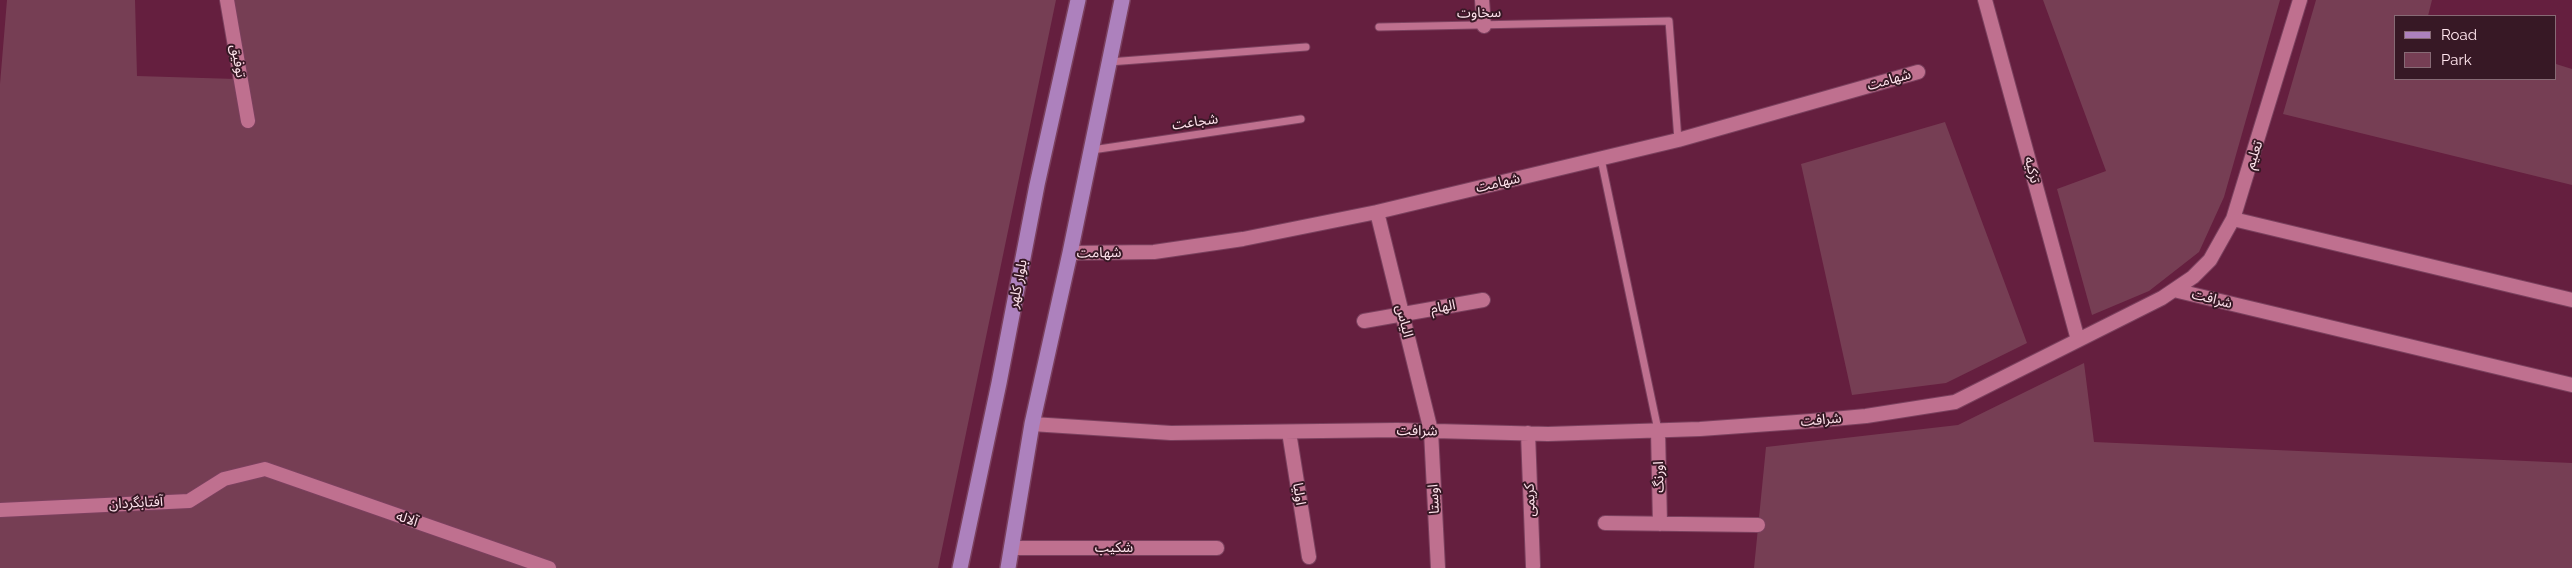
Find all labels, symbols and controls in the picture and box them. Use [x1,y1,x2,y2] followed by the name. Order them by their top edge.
[1457,4,1501,22] street label: سخاوت
[2394,15,2557,80] legend
[2441,26,2477,44] text: Road
[227,43,249,79] street label: توفیق
[2441,51,2472,69] text: Park
[1865,66,1913,94] street label: شهامت
[1171,110,1219,134] street label: شجاعت
[2242,139,2266,171] street label: تعلیم
[2020,155,2044,185] street label: تزکیه
[1474,170,1522,196] street label: شهامت
[1076,244,1122,262] street label: شهامت
[1005,258,1031,310] street label: بلوار کلهر
[2190,286,2234,312] street label: شرافت
[1429,297,1457,317] street label: الهام
[1392,303,1416,339] street label: الیاس
[1800,410,1842,430] street label: شرافت
[1396,422,1438,440] street label: شرافت
[1650,461,1668,493] street label: اورنگ
[1289,482,1309,506] street label: اولیا
[1521,483,1539,517] street label: کریمی
[1425,484,1443,514] street label: اوستا
[108,493,164,513] street label: آفتابگردان
[394,507,420,531] street label: آلاله
[1095,540,1133,556] street label: شکیب

